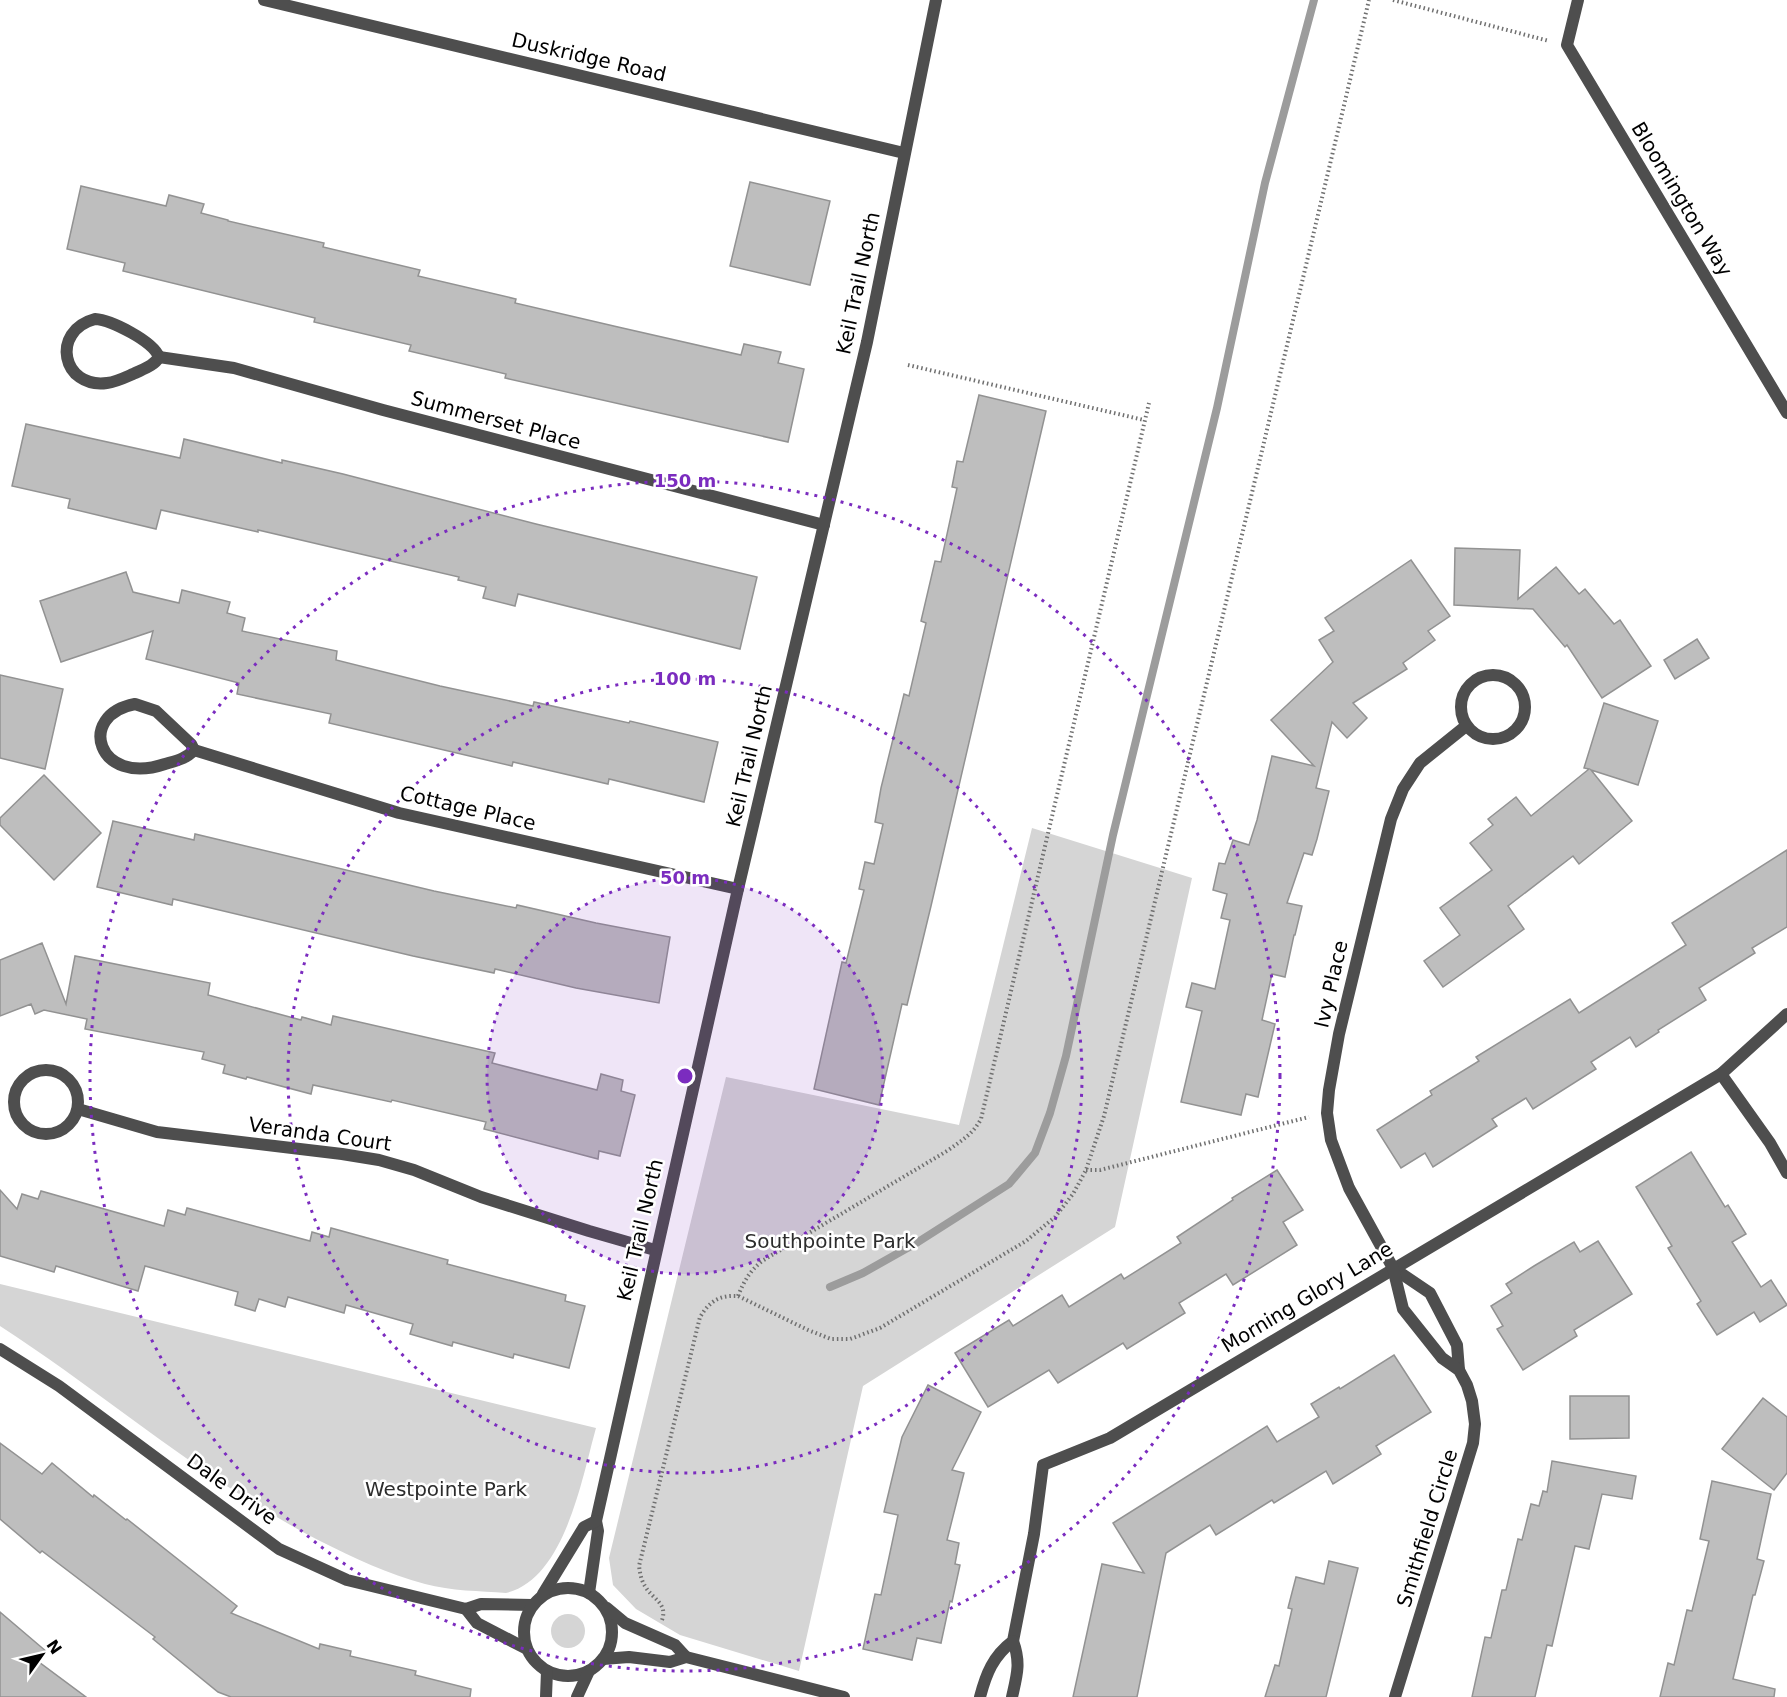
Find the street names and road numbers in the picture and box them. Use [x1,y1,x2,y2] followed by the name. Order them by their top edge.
[509,28,669,86] street label: Duskridge Road
[1626,117,1738,281] street label: Bloomington Way
[831,210,885,356] street label: Keil Trail North
[408,386,584,454] street label: Summerset Place
[721,683,777,829] street label: Keil Trail North
[398,781,538,835] street label: Cottage Place
[1309,938,1353,1030] street label: Ivy Place
[247,1112,393,1156] street label: Veranda Court
[612,1157,668,1303] street label: Keil Trail North
[1217,1236,1397,1358] street label: Morning Glory Lane
[1392,1446,1462,1610] street label: Smithfield Circle
[182,1448,282,1530] street label: Dale Drive

